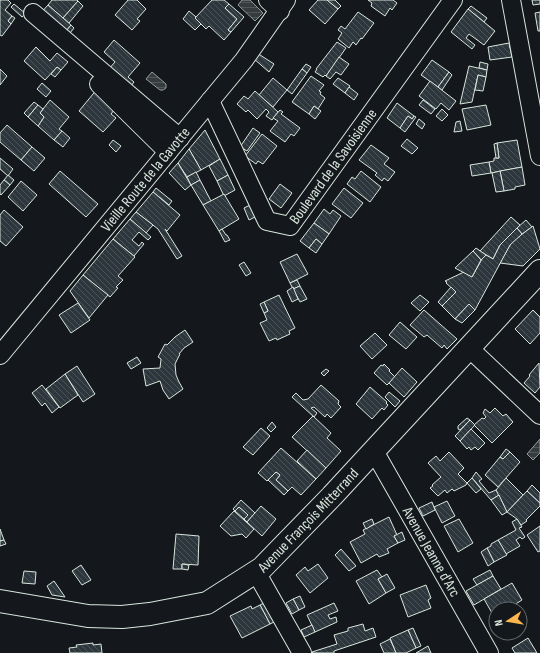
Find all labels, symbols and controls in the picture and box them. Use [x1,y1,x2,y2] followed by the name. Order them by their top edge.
[286,105,381,228] street label: Boulevard de la Savoisienne
[97,123,195,236] street label: Vieille Route de la Gavotte
[253,464,363,577] street label: Avenue François Mitterrand
[397,503,464,601] street label: Avenue Jeanne d'Arc
[488,601,528,641] north arrow
[492,619,506,627] text: N

